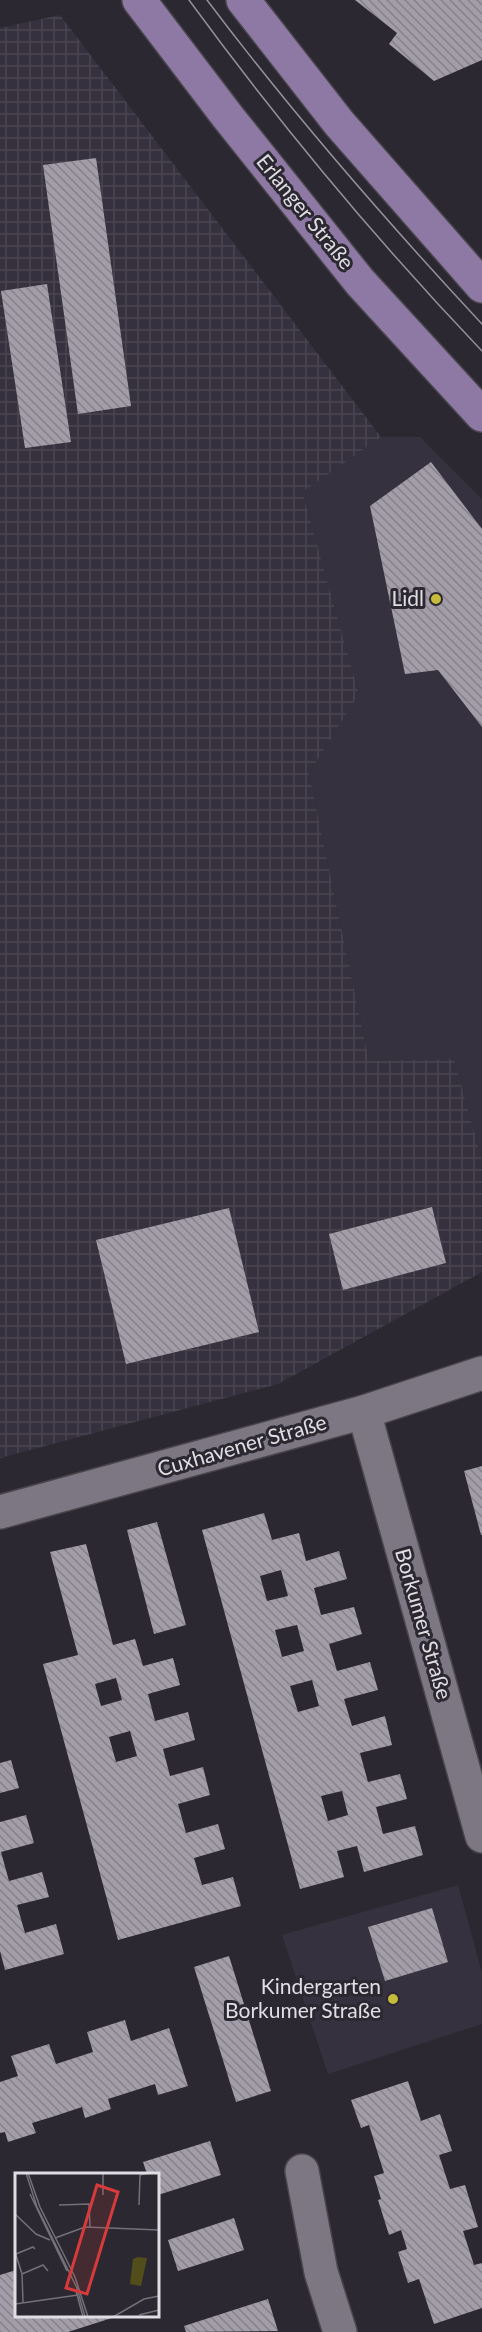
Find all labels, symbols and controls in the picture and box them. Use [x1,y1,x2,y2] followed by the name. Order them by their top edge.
[252,149,360,274] street label: Erlanger Straße
[391,585,424,610] place label: Lidl
[429,592,443,606] marker: Lidl
[154,1408,329,1481] street label: Cuxhavener Straße
[391,1545,458,1702] street label: Borkumer Straße
[225,1973,381,2022] place label: Kindergarten Borkumer Straße
[386,1992,400,2006] marker: Kindergarten Borkumer Straße
[15,2173,159,2317] inset map

